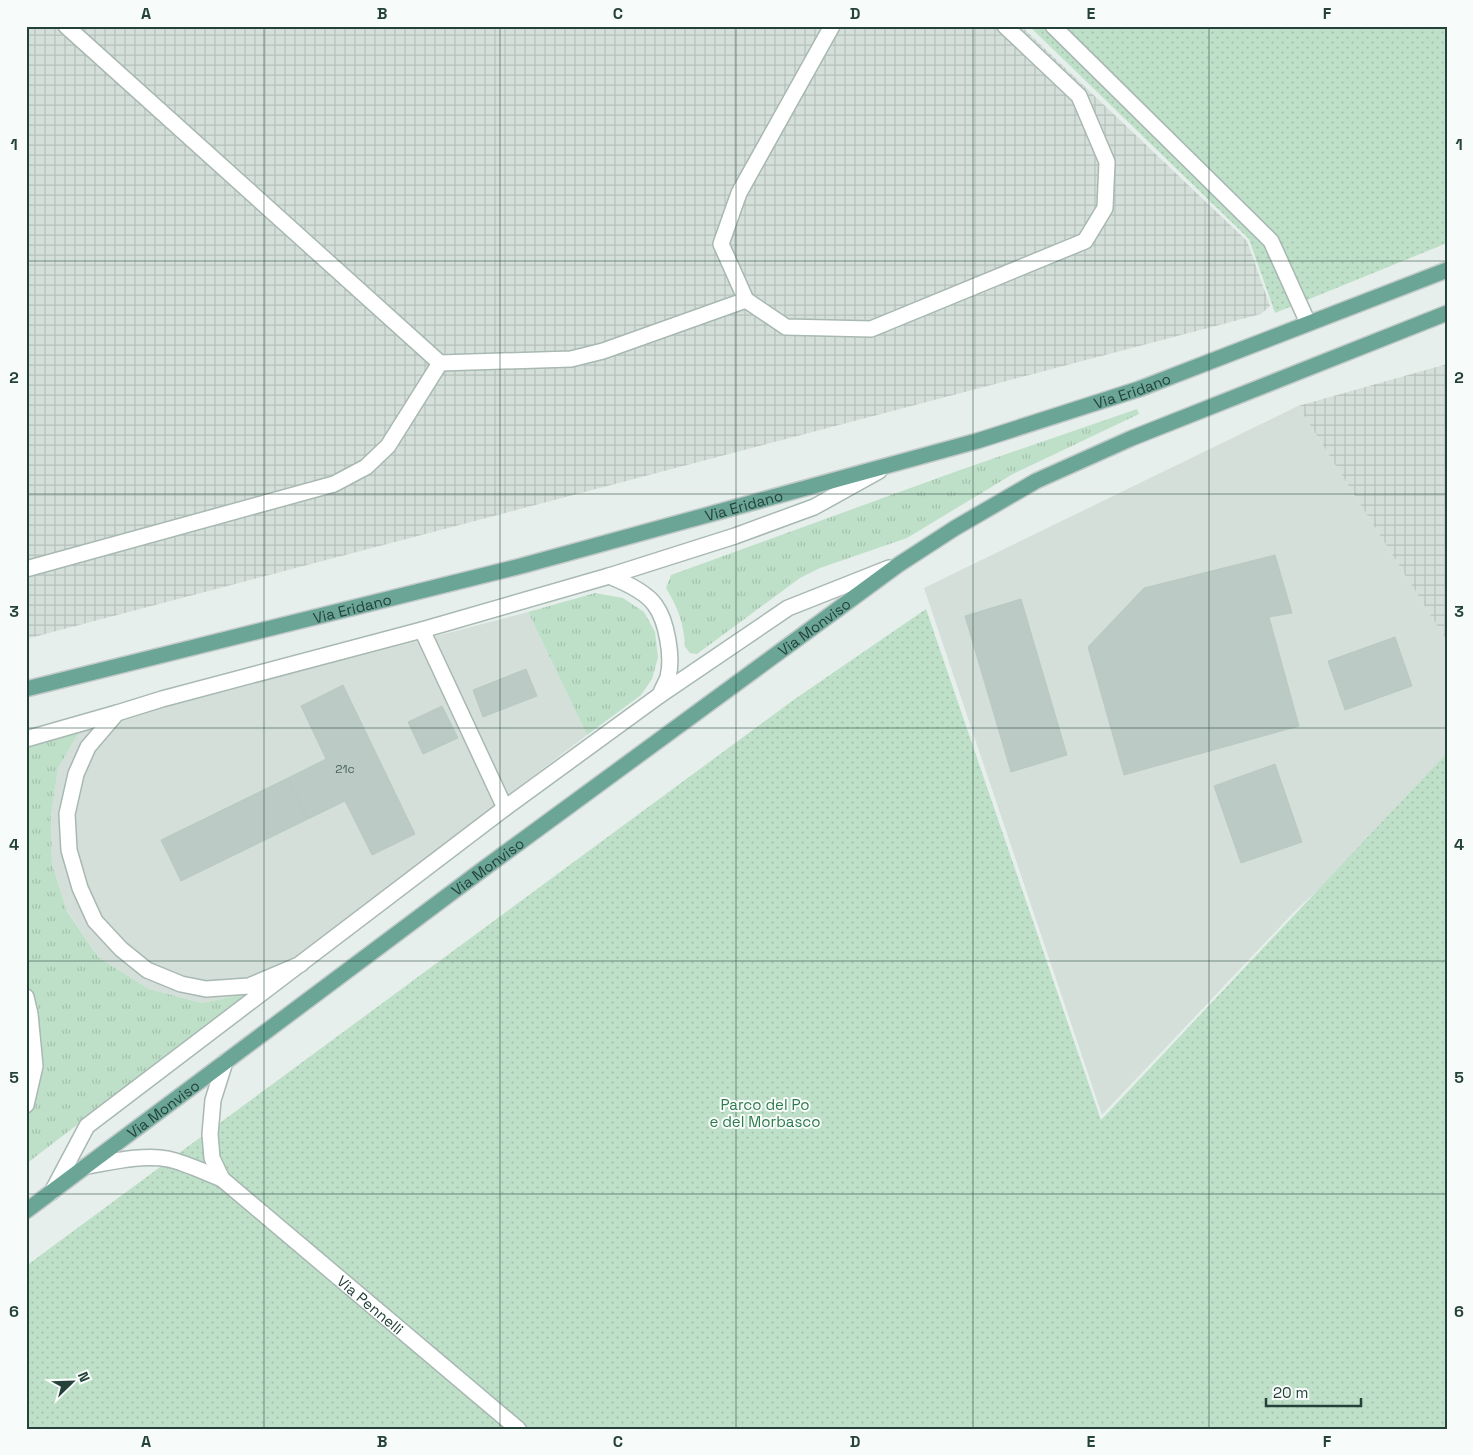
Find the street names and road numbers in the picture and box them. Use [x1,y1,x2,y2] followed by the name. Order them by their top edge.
[1091,368,1173,412] street label: Via Eridano
[703,485,785,525] street label: Via Eridano
[311,589,393,627] street label: Via Eridano
[774,594,854,660] street label: Via Monviso
[447,833,527,899] street label: Via Monviso
[123,1075,203,1142] street label: Via Monviso
[333,1271,408,1338] street label: Via Pennelli

